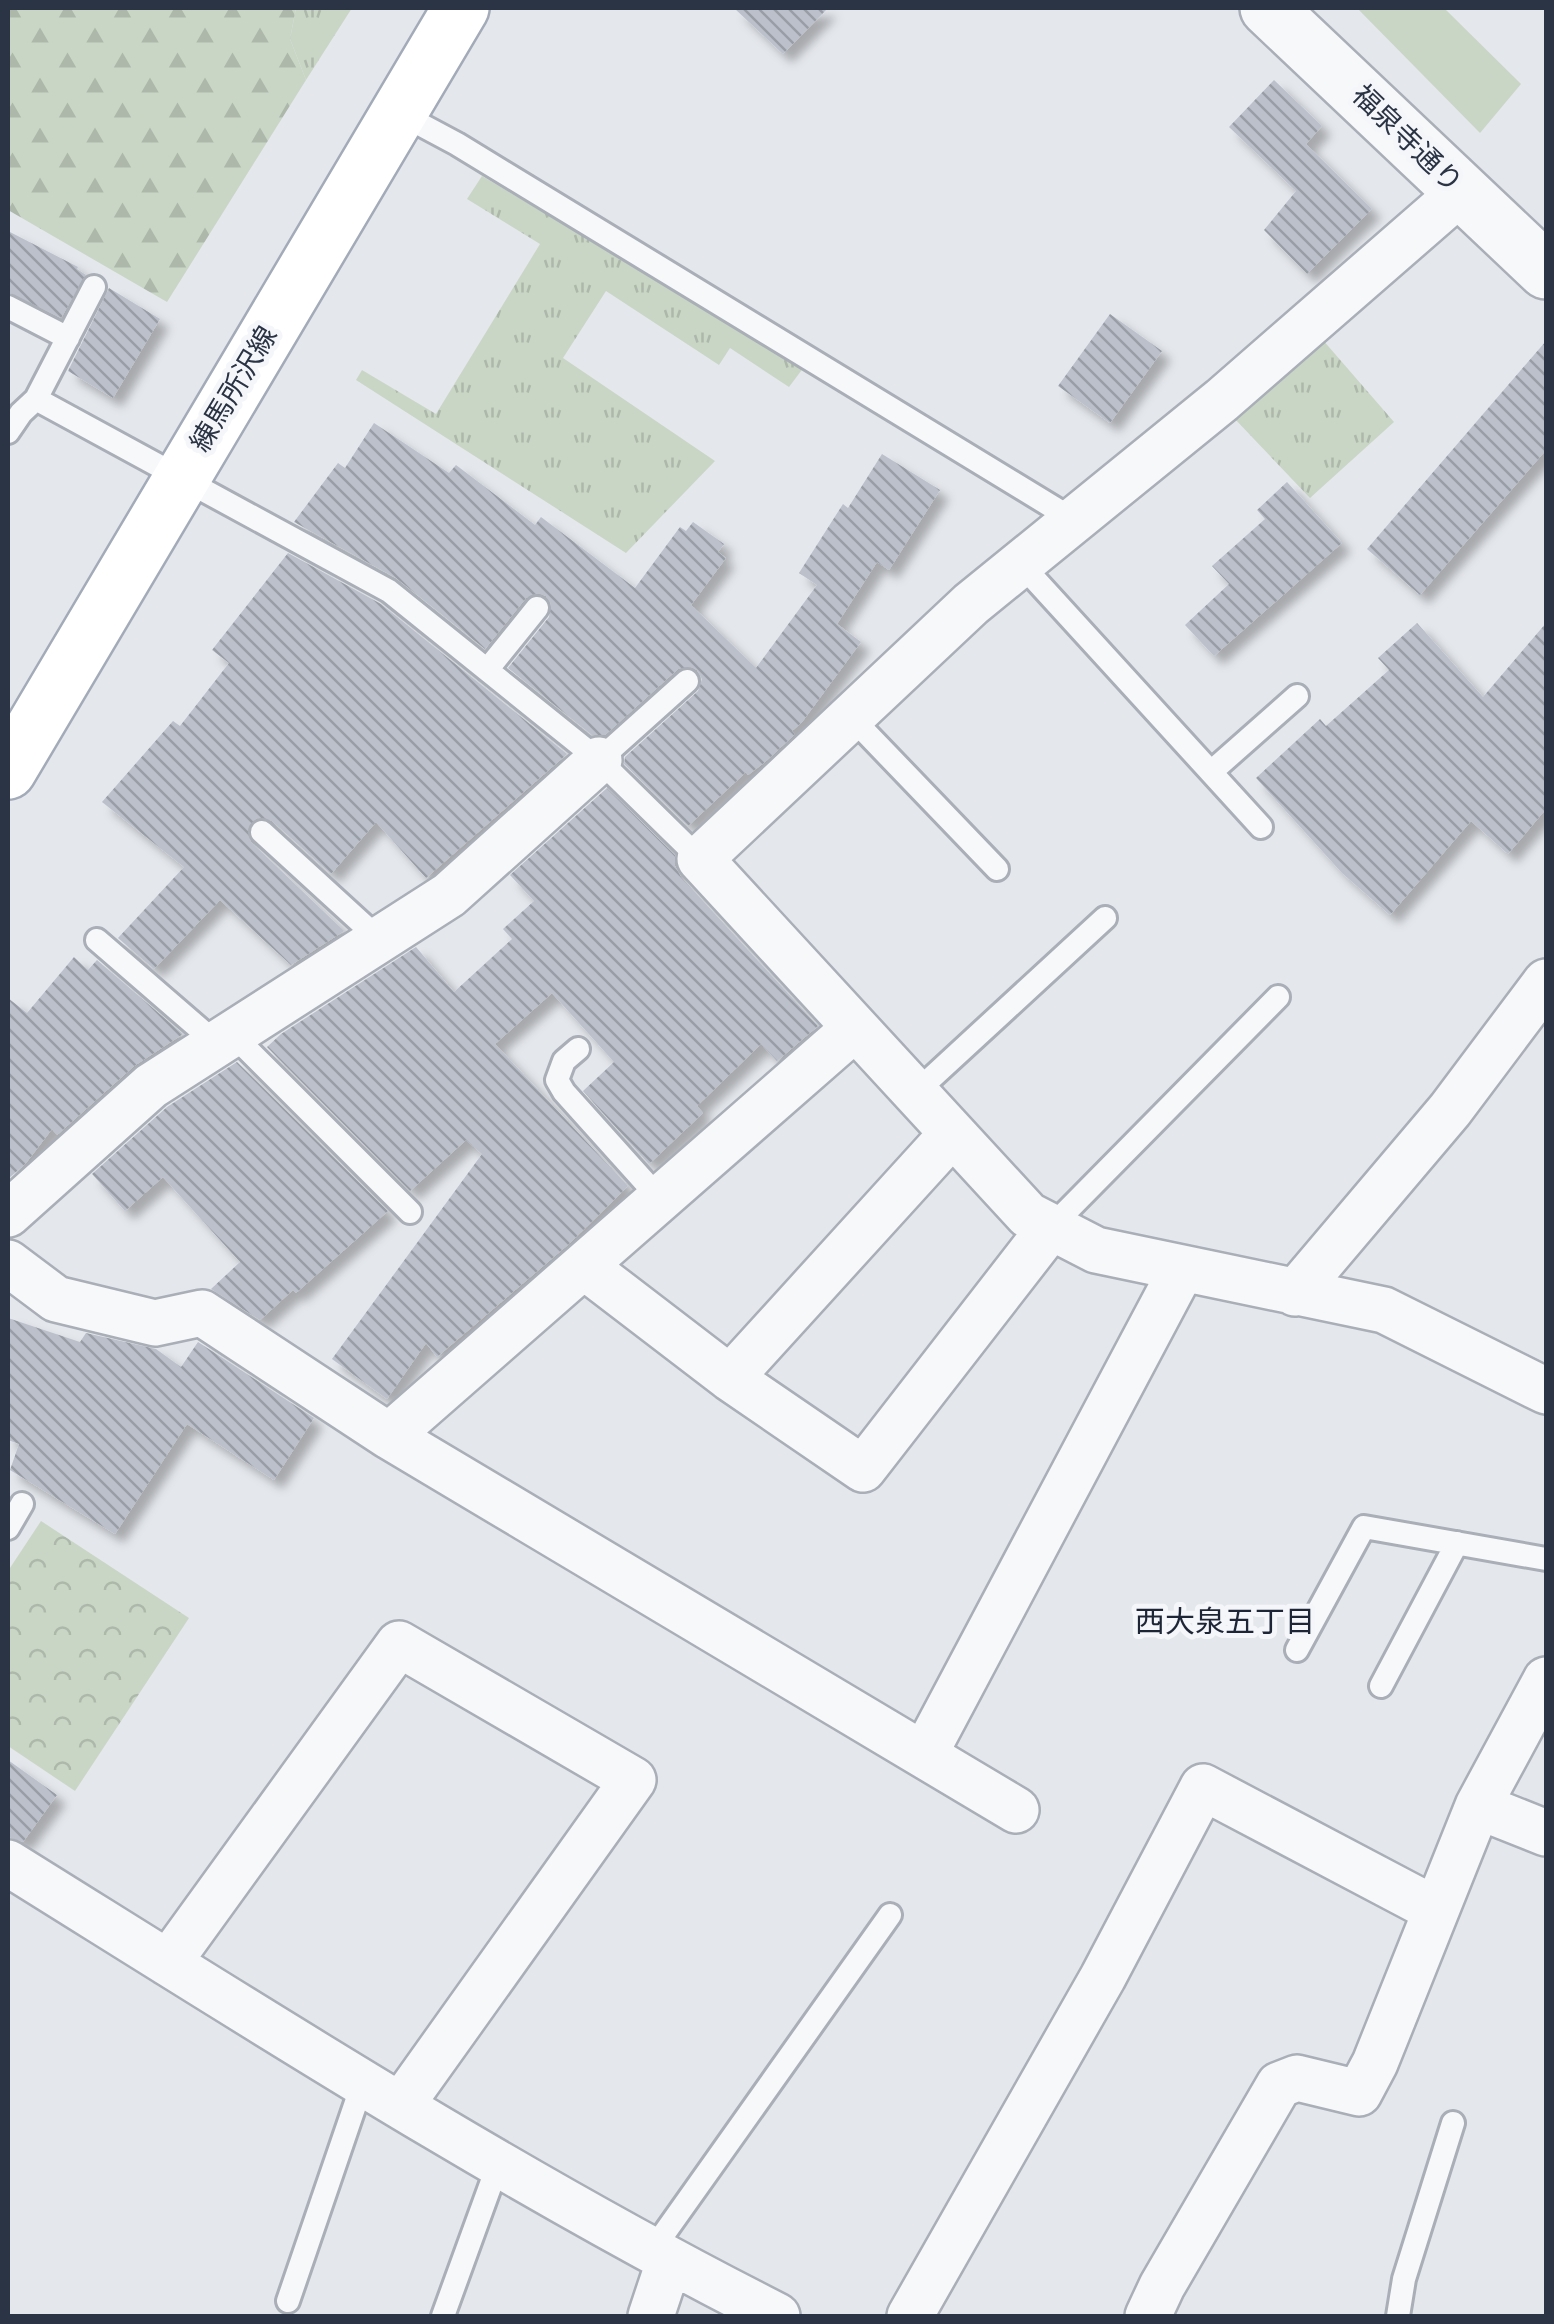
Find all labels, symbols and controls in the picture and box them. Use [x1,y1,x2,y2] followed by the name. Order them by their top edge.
[1345,78,1469,200] street label: 福泉寺通り
[183,320,285,458] street label: 練馬所沢線
[1135,1604,1315,1641] district label: 西大泉五丁目

